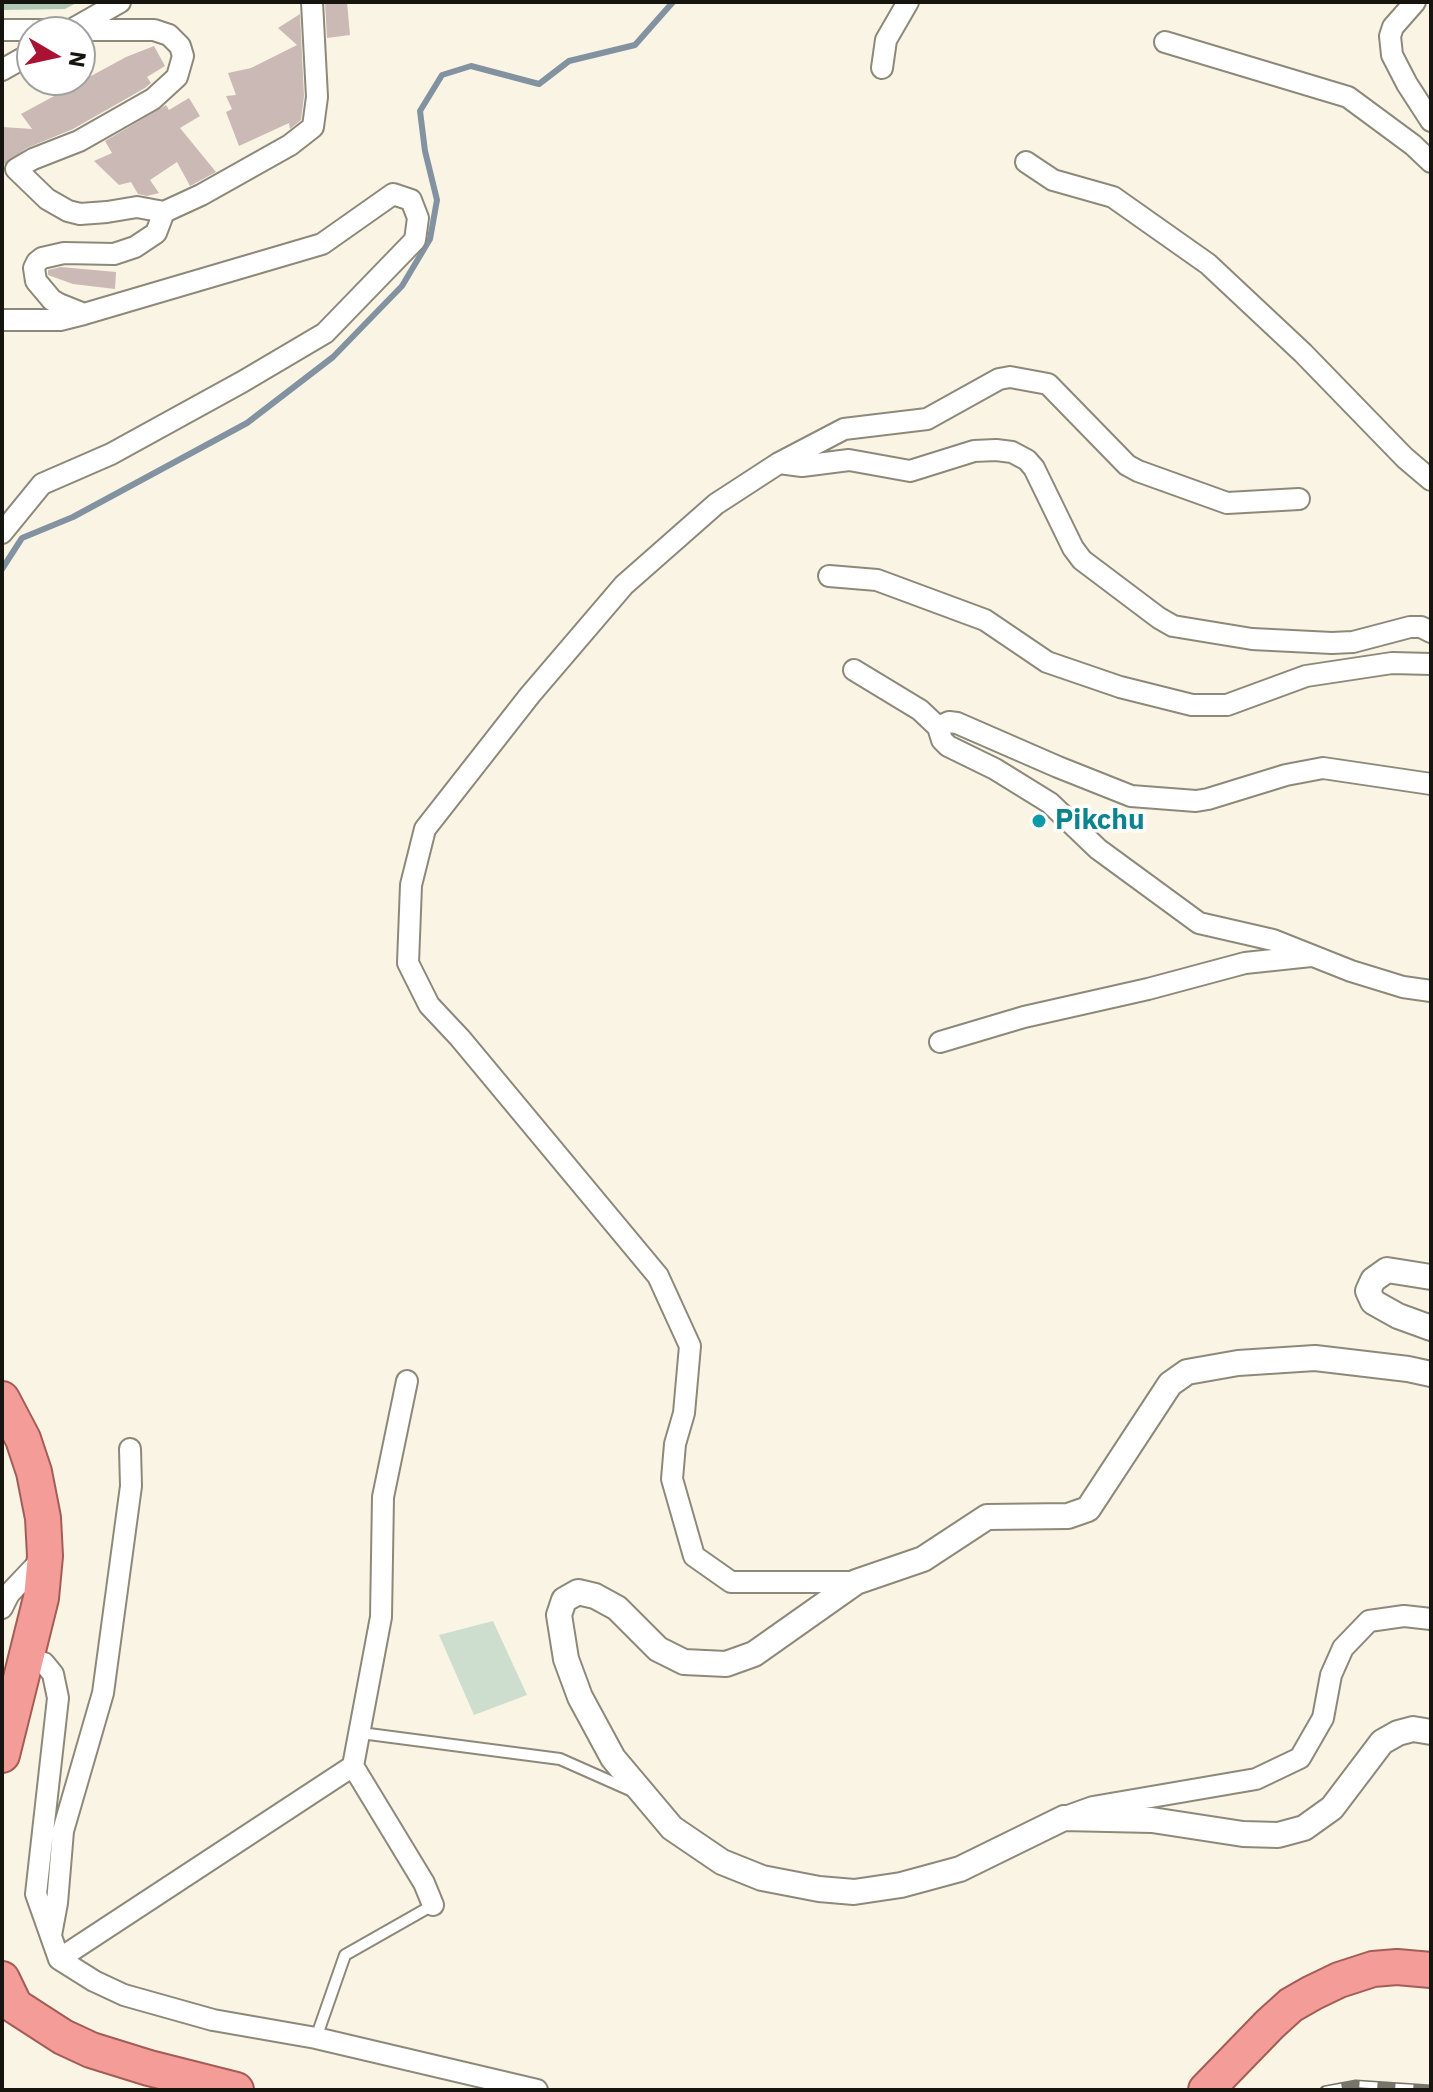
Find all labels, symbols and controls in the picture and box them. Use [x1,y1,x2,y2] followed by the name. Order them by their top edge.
[16,16,96,96] north arrow
[63,49,94,70] text: N
[1055,804,1145,838] place label: Pikchu
[1030,812,1048,830] marker: Pikchu

